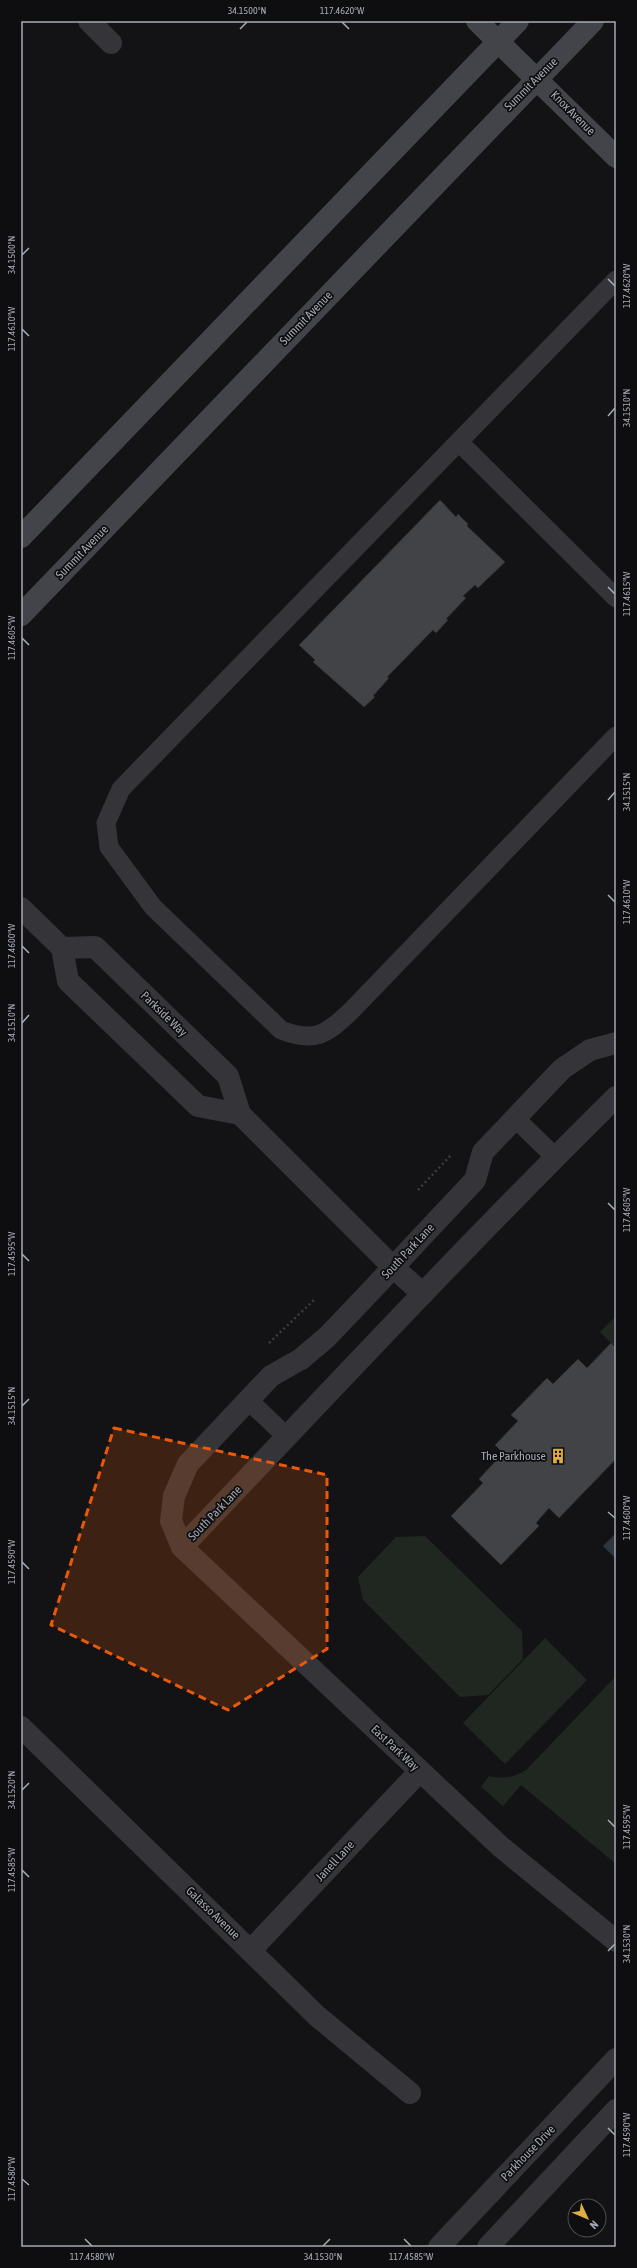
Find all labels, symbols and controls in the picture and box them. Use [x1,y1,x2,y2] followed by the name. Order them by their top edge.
[228,5,266,16] text: 34.1500°N
[320,5,365,16] text: 117.4620°W
[502,55,560,113] street label: Summit Avenue
[548,88,598,138] street label: Knox Avenue
[6,236,17,274] text: 34.1500°N
[621,263,632,308] text: 117.4620°W
[277,288,335,348] street label: Summit Avenue
[6,306,17,351] text: 117.4610°W
[621,389,632,427] text: 34.1510°N
[53,522,111,582] street label: Summit Avenue
[621,571,632,616] text: 117.4615°W
[6,615,17,660] text: 117.4605°W
[621,773,632,811] text: 34.1515°N
[621,879,632,924] text: 117.4610°W
[6,923,17,968] text: 117.4600°W
[138,989,190,1039] street label: Parkside Way
[6,1004,17,1042] text: 34.1510°N
[621,1187,632,1232] text: 117.4605°W
[379,1220,437,1282] street label: South Park Lane
[6,1231,17,1276] text: 117.4595°W
[6,1387,17,1425] text: 34.1515°N
[549,1447,567,1465] building icon: The Parkhouse
[481,1449,546,1463] place label: The Parkhouse
[185,1483,245,1543] street label: South Park Lane
[621,1495,632,1540] text: 117.4600°W
[6,1539,17,1584] text: 117.4590°W
[368,1722,422,1774] street label: East Park Way
[6,1771,17,1809] text: 34.1520°N
[621,1804,632,1849] text: 117.4595°W
[313,1838,357,1884] street label: Janell Lane
[6,1847,17,1892] text: 117.4585°W
[183,1884,243,1942] street label: Galasso Avenue
[621,1925,632,1963] text: 34.1530°N
[621,2112,632,2157] text: 117.4590°W
[498,2122,558,2184] street label: Parkhouse Drive
[6,2156,17,2201] text: 117.4580°W
[567,2198,607,2238] north arrow
[588,2218,601,2231] text: N
[70,2251,115,2262] text: 117.4580°W
[304,2251,342,2262] text: 34.1530°N
[389,2251,434,2262] text: 117.4585°W

